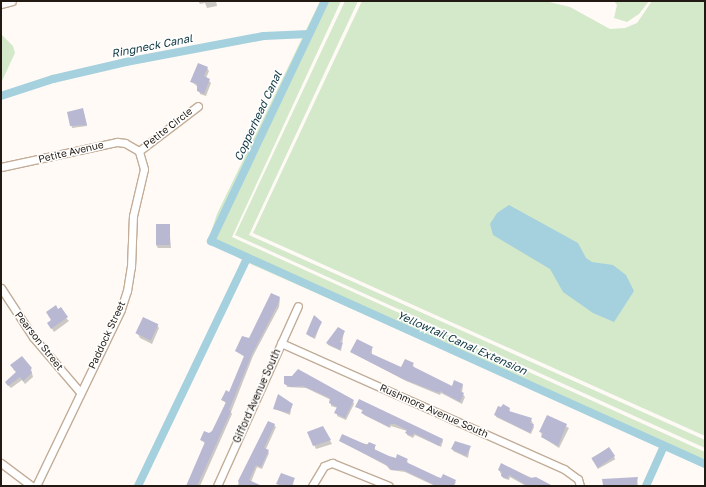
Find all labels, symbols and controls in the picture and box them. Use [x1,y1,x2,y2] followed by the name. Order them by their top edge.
[110,32,194,60] water label: Ringneck Canal
[231,69,285,163] water label: Copperhead Canal
[141,105,195,151] street label: Petite Circle
[37,139,105,165] street label: Petite Avenue
[86,299,128,371] street label: Paddock Street
[395,308,529,378] water label: Yellowtail Canal Extension
[12,309,66,373] street label: Pearson Street
[231,347,283,445] street label: Gifford Avenue South
[378,382,490,440] street label: Rushmore Avenue South

